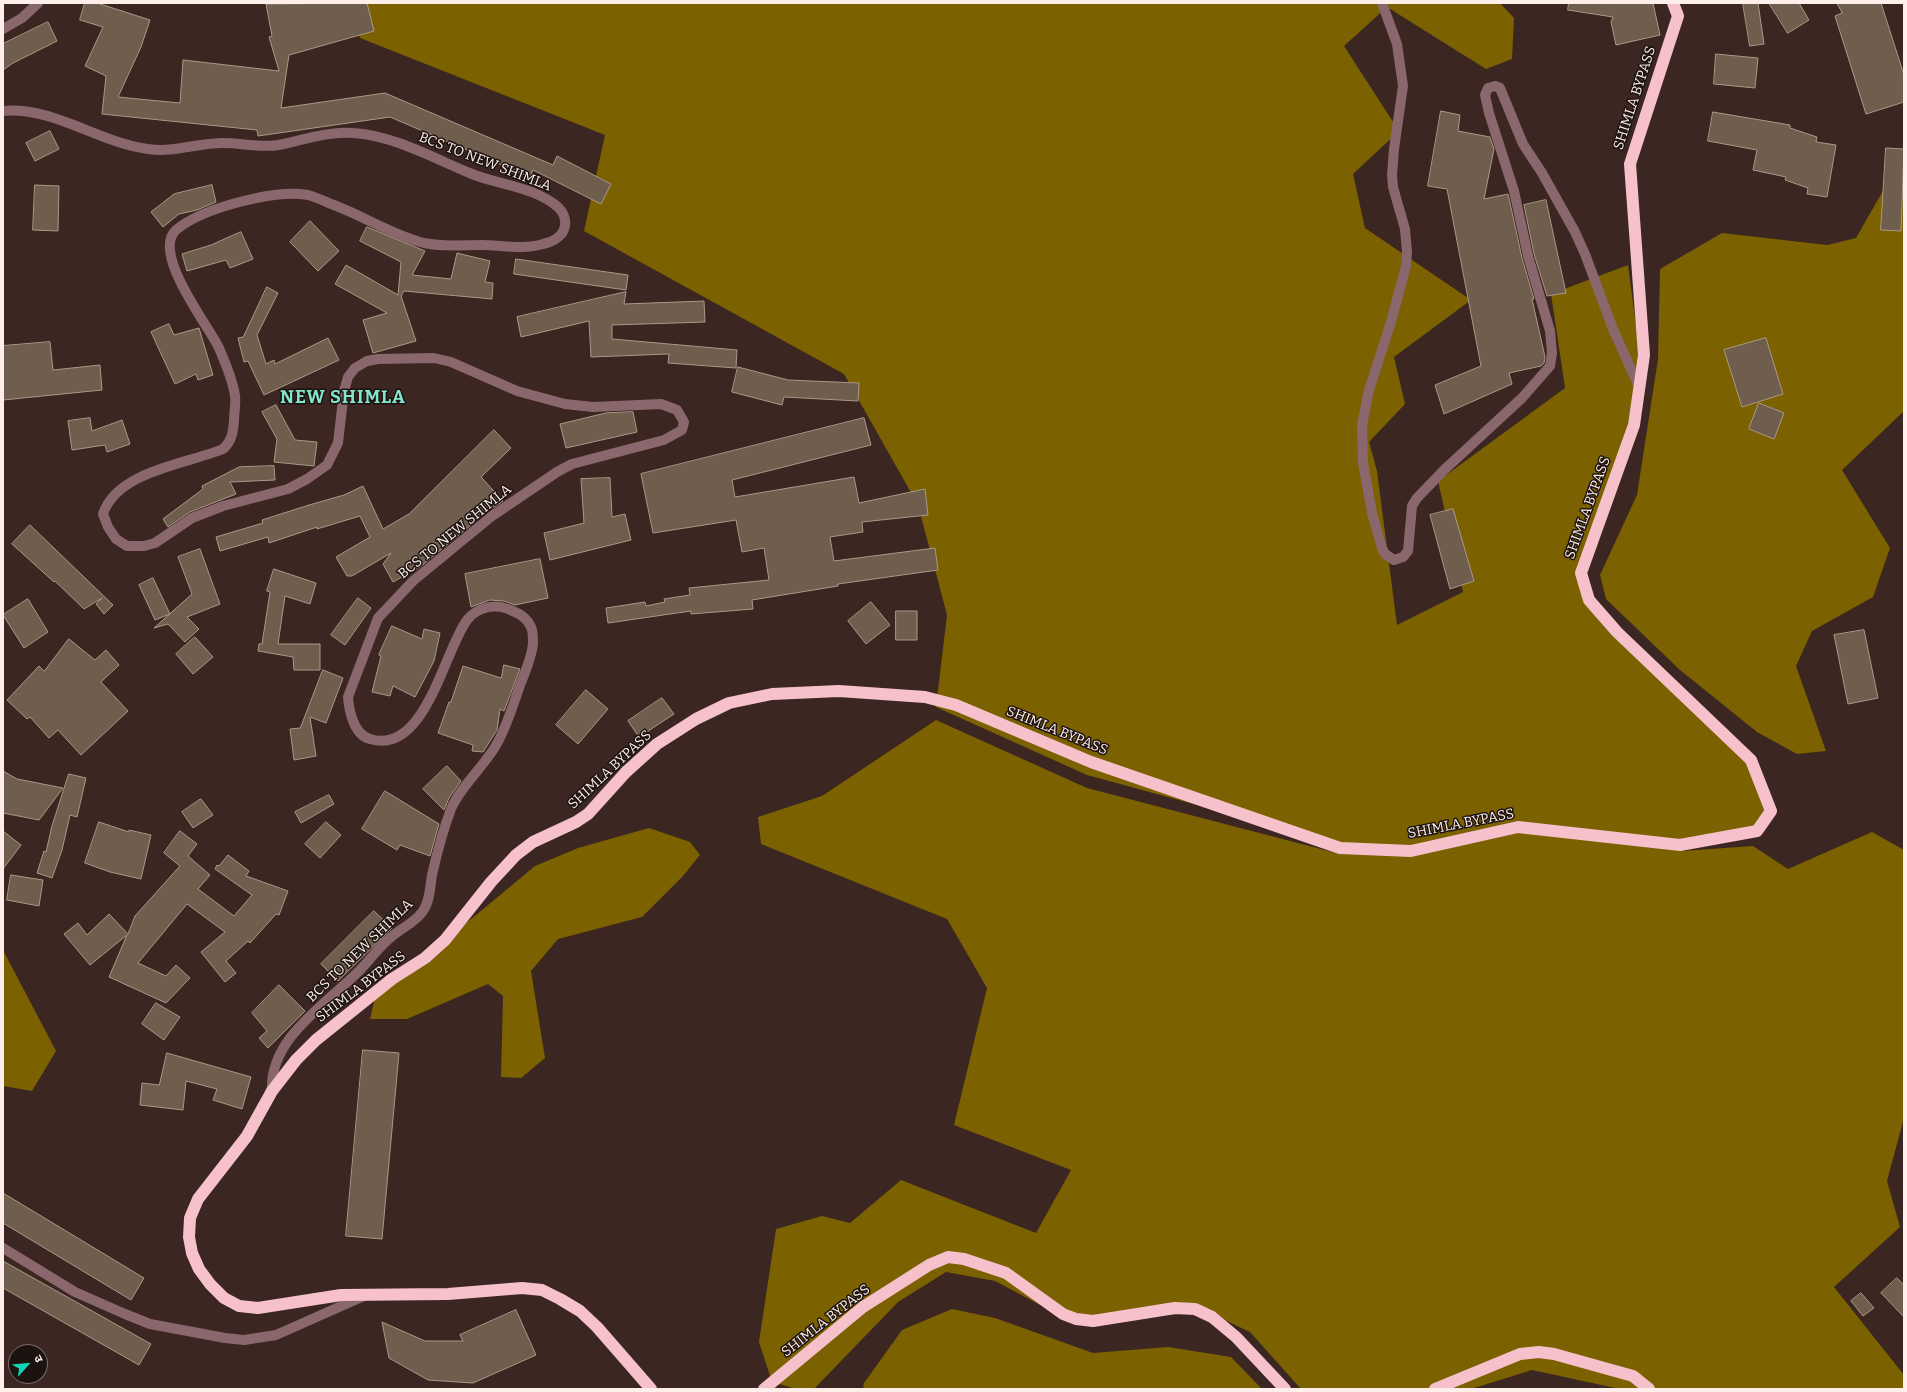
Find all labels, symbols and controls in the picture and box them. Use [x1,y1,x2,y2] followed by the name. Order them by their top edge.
[1610,44,1660,152] street label: SHIMLA BYPASS
[416,129,554,195] street label: BCS TO NEW SHIMLA
[280,387,406,409] district label: NEW SHIMLA
[1562,455,1614,561] street label: SHIMLA BYPASS
[395,481,515,583] street label: BCS TO NEW SHIMLA
[1004,703,1110,759] street label: SHIMLA BYPASS
[565,727,655,813] street label: SHIMLA BYPASS
[1407,805,1515,843] street label: SHIMLA BYPASS
[304,896,416,1006] street label: BCS TO NEW SHIMLA
[313,948,409,1026] street label: SHIMLA BYPASS
[778,1281,874,1361] street label: SHIMLA BYPASS
[8,1344,48,1384] north arrow
[31,1353,45,1365] text: उ

